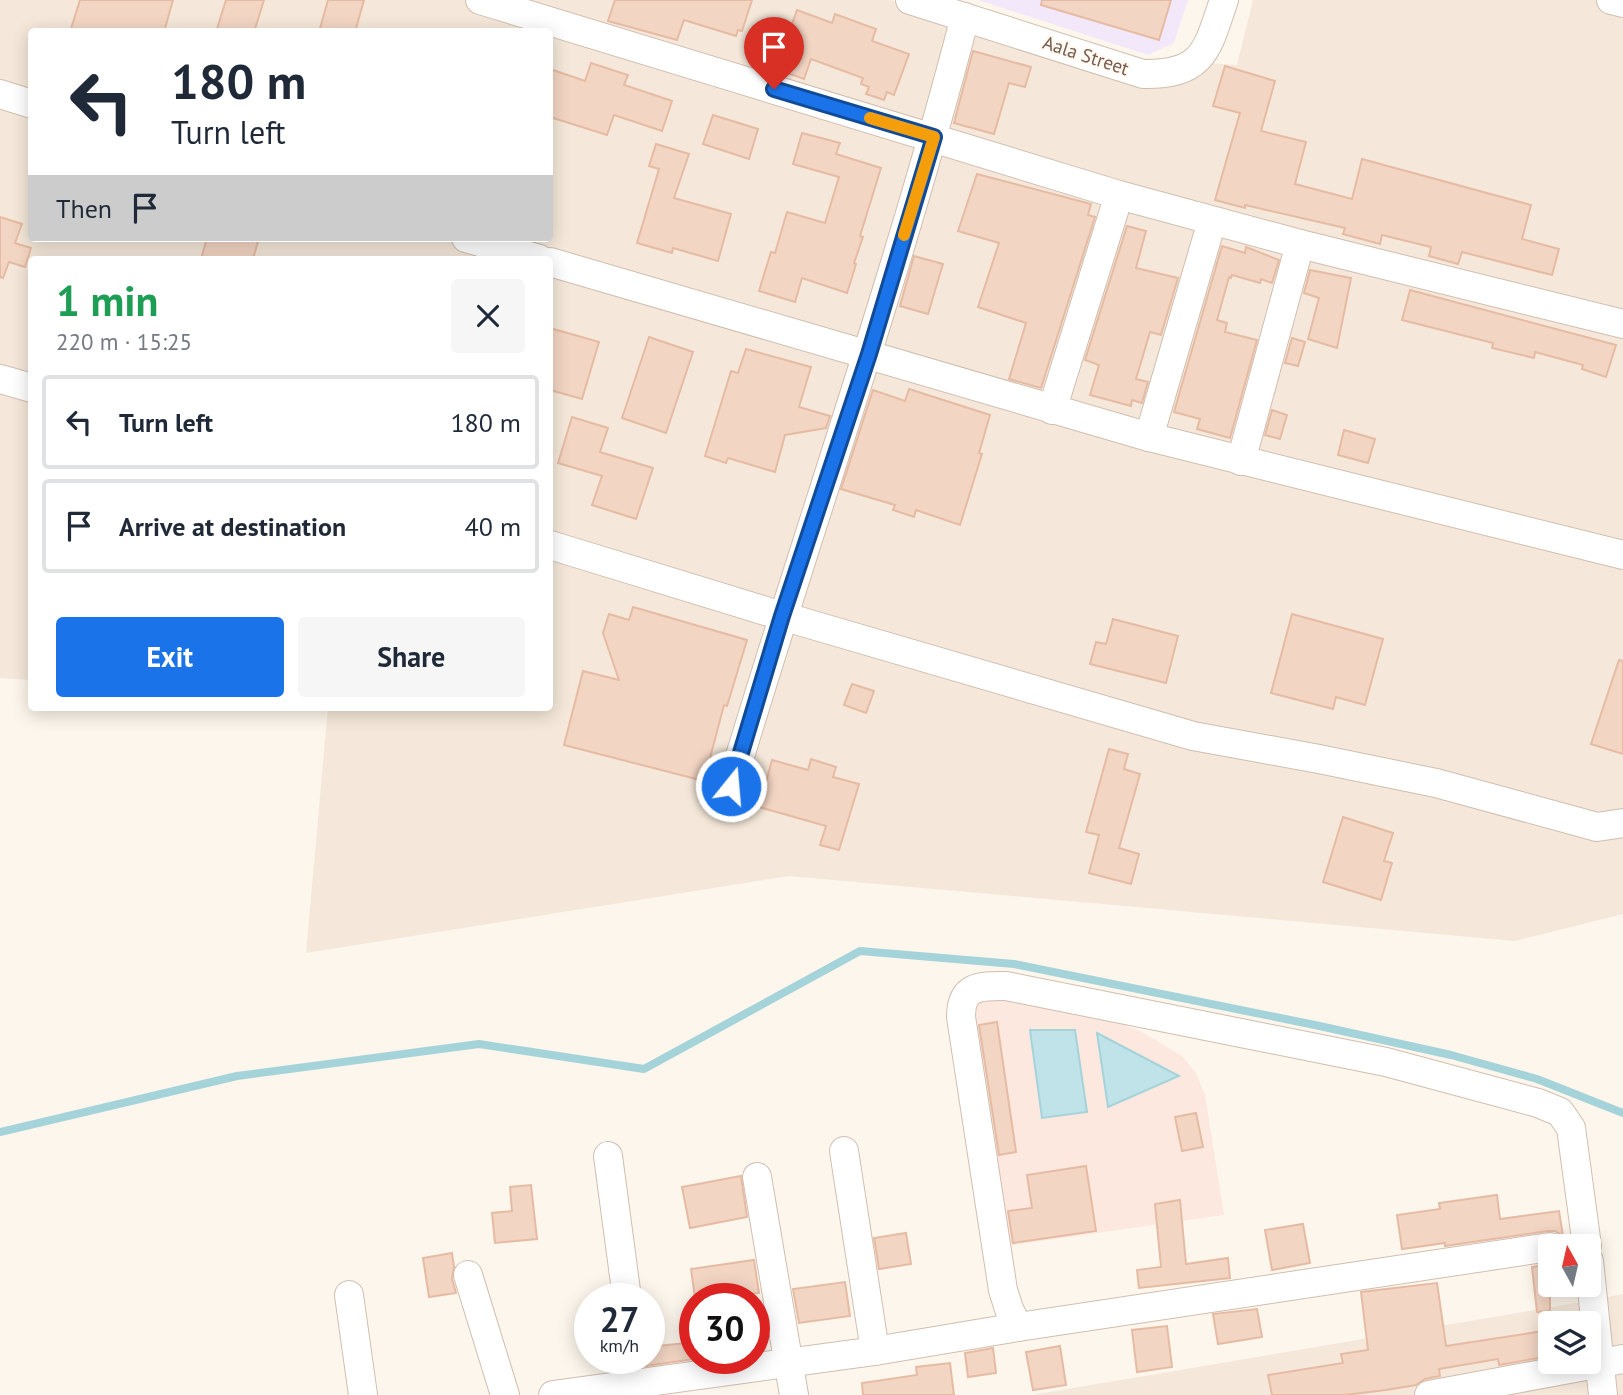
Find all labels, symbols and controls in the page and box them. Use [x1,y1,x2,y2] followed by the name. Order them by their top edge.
[744,17,804,89] pin
[755,28,793,66] icon: arrive
[1040,30,1133,80] street label: Aala Street
[171,49,306,113] text: 180 m
[56,56,147,147] icon: left
[171,111,286,153] text: Turn left
[126,189,164,227] icon: arrive
[56,192,112,225] text: Then
[56,273,158,328] text: 1 min
[451,279,525,353] button: close
[56,327,192,356] text: 220 m · 15:25
[60,403,98,441] icon: left
[119,406,213,439] text: Turn left
[450,406,521,439] text: 180 m
[60,507,98,545] icon: arrive
[119,510,346,543] text: Arrive at destination
[465,510,521,543] text: 40 m
[56,617,284,697] button: Exit
[298,617,525,697] button: Share
[694,749,768,823] position arrow
[1538,1234,1601,1297] north arrow
[1538,1234,1601,1374] map controls
[679,1283,770,1374] speed limit sign: 30
[600,1296,639,1342] text: 27
[1538,1311,1601,1374] button: layers
[600,1334,639,1357] text: km/h

